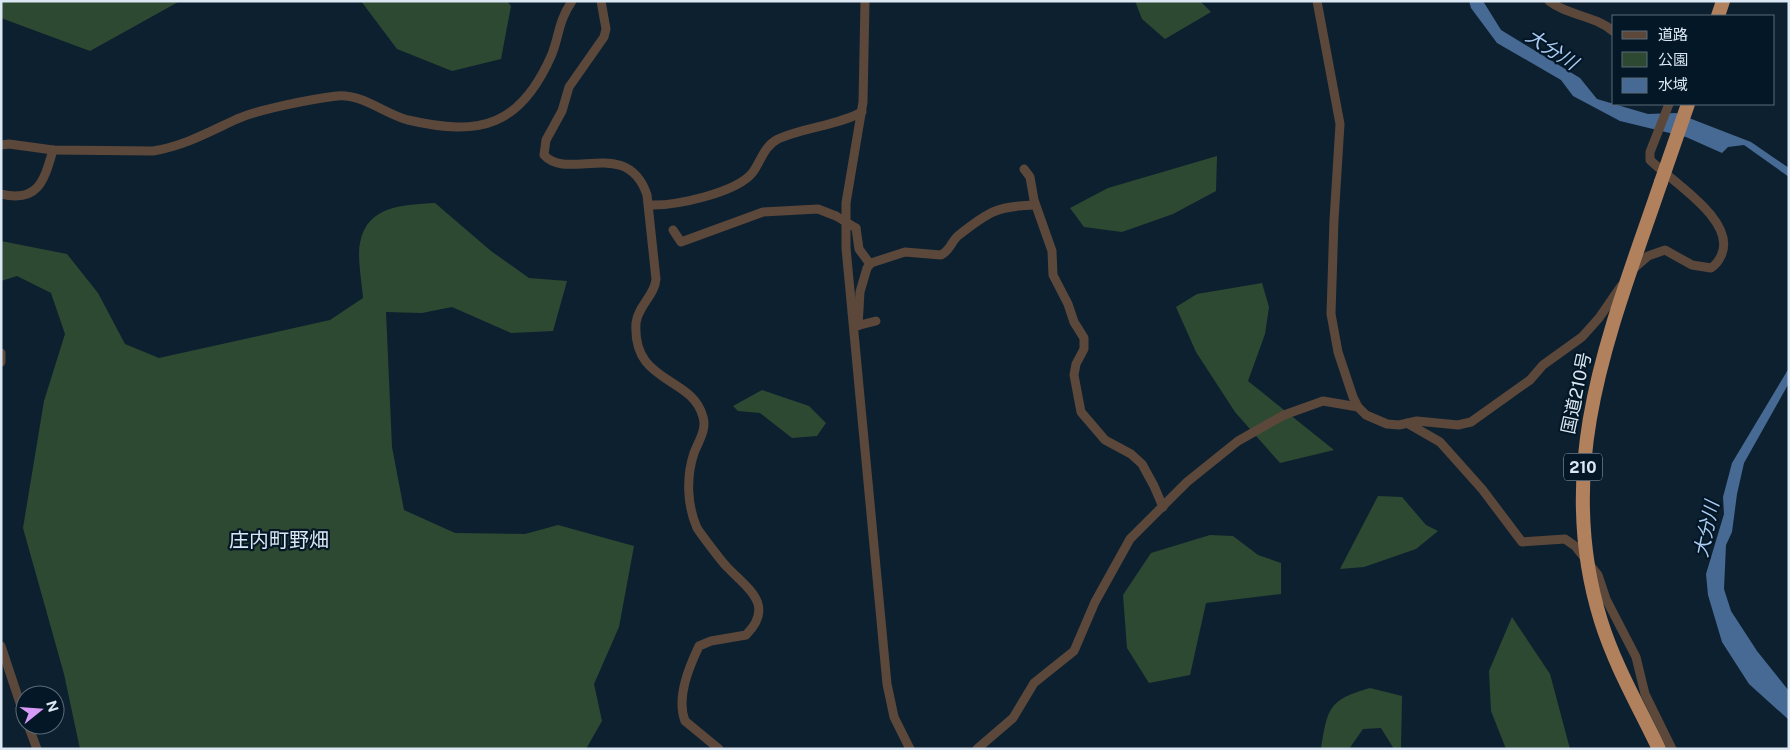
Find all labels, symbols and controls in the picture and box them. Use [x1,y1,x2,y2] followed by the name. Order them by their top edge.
[1612,15,1775,105] legend
[1522,24,1584,75] water label: 大分川
[1658,26,1688,43] text: 道路
[1658,51,1688,68] text: 公園
[1658,76,1688,93] text: 水域
[1557,350,1595,436] street label: 国道210号
[1564,454,1602,481] road number: 210
[1689,497,1723,559] water label: 大分川
[229,528,329,552] district label: 庄内町野畑
[15,685,65,735] north arrow
[43,699,62,714] text: N

